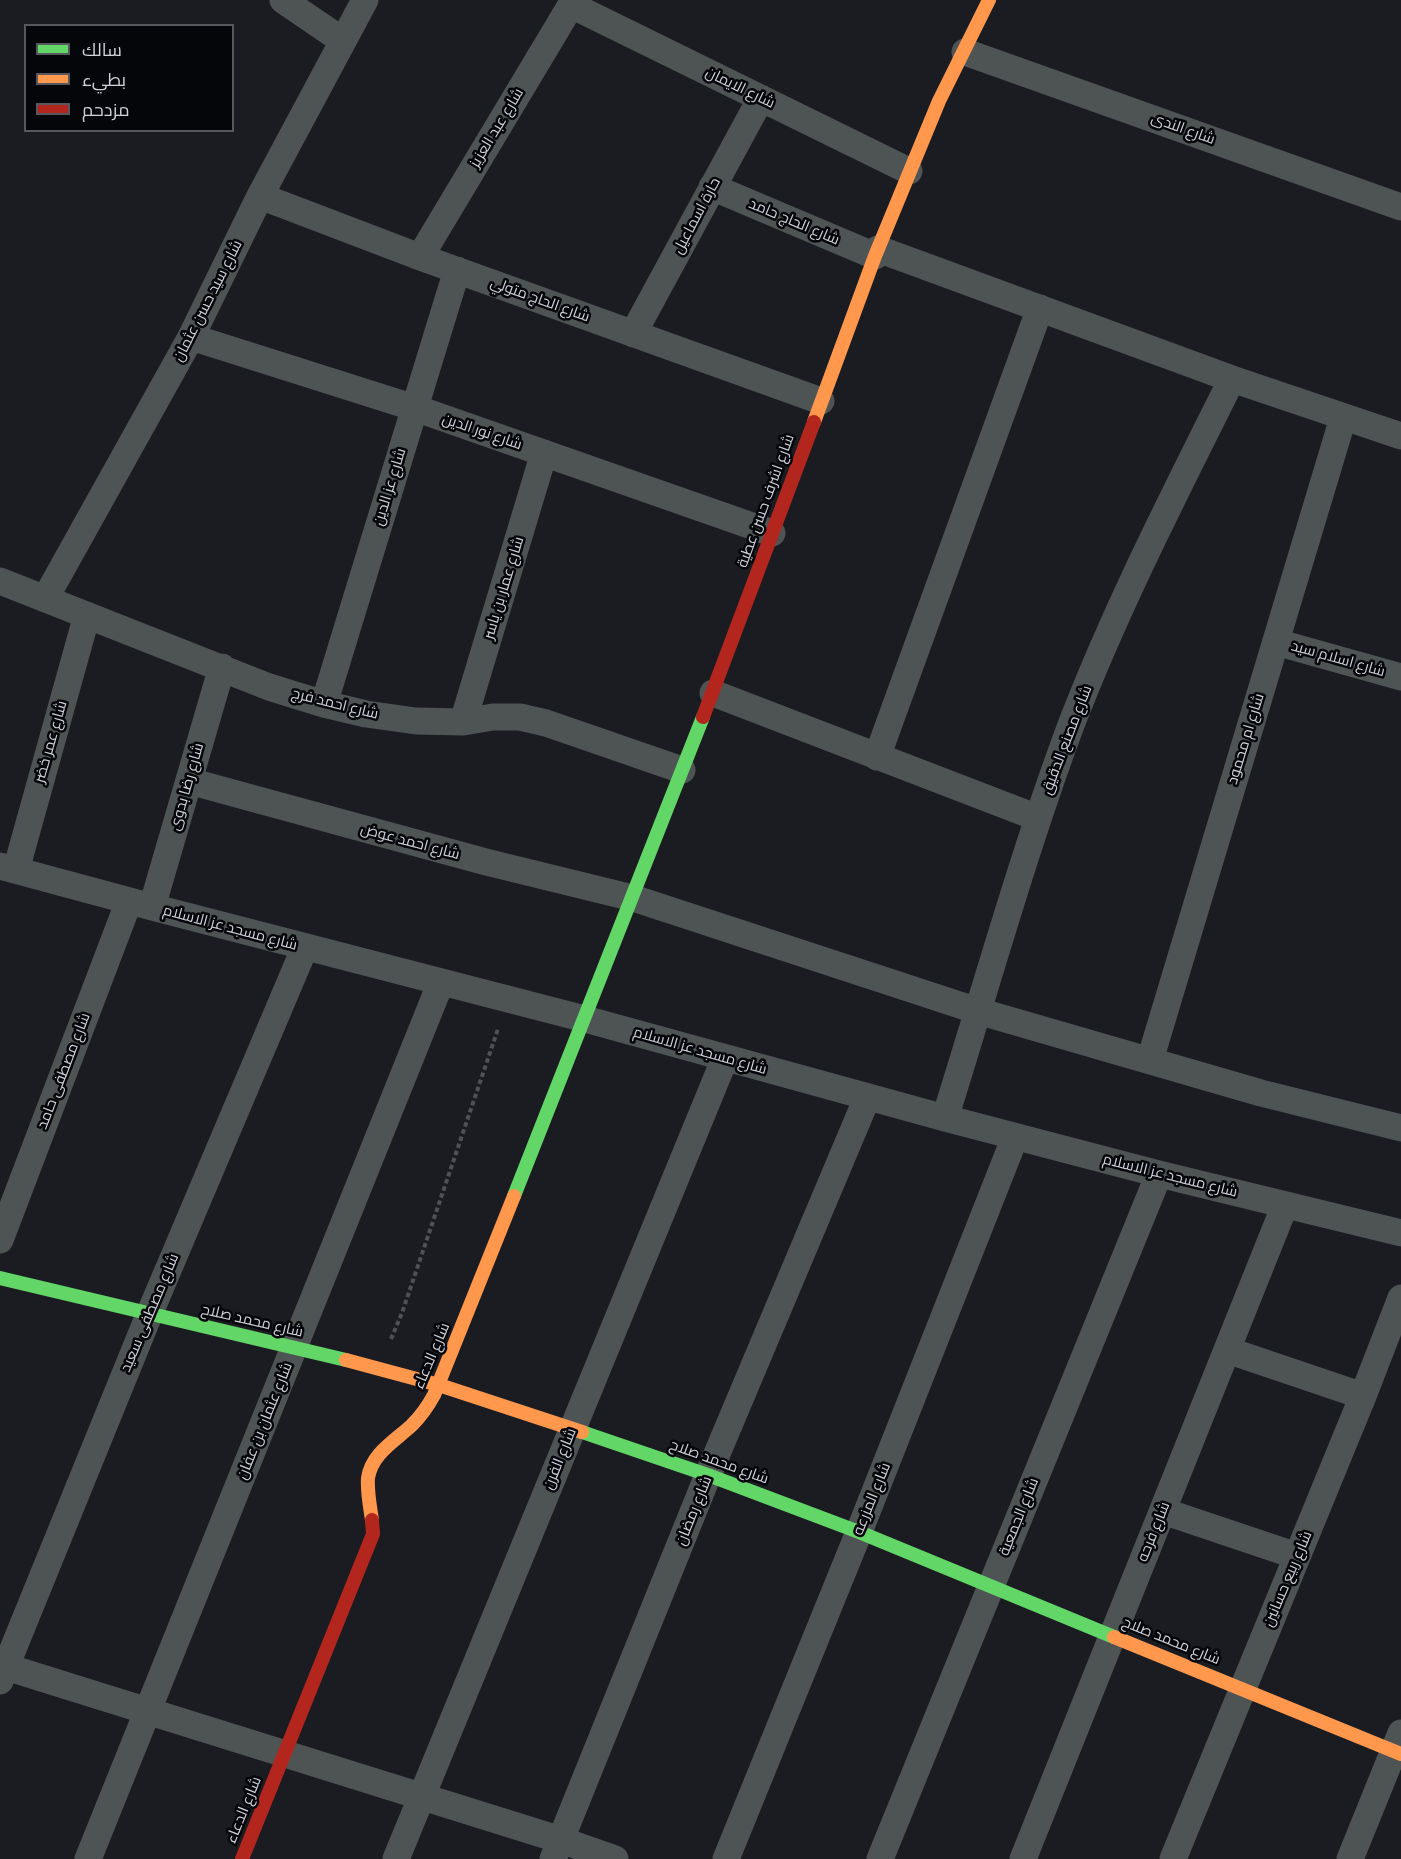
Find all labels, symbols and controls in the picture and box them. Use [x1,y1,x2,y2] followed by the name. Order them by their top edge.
[24,24,234,132] legend
[82,39,122,61] text: سالك
[702,64,778,112] street label: شارع الايمان
[82,69,126,91] text: بطيء
[466,85,528,171] street label: شارع عبد العزيز
[82,99,130,121] text: مزدحم
[1149,109,1217,149] street label: شارع الندى
[669,175,725,257] street label: حارة اسماعيل
[746,195,842,249] street label: شارع الحاج حامد
[170,237,246,365] street label: شارع سيد حسن عثمان
[488,274,592,326] street label: شارع الحاج متولي
[440,410,524,454] street label: شارع نور الدين
[734,432,798,570] street label: شارع اشرف حسن عطية
[370,446,410,528] street label: شارع عز الدين
[480,534,528,642] street label: شارع عمار بن ياسر
[1289,637,1387,681] street label: شارع اسلام سيد
[1038,683,1096,797] street label: شارع مصنع الدقيق
[290,685,380,723] street label: شارع احمد فرج
[1224,691,1268,787] street label: شارع ام محمود
[31,699,71,785] street label: شارع عمر خضر
[166,741,208,833] street label: شارع رضا بدوى
[358,820,462,864] street label: شارع احمد عوض
[161,901,299,955] street label: شارع مسجد عز الاسلام
[34,1010,94,1132] street label: شارع مصطفى حامد
[631,1023,769,1079] street label: شارع مسجد عز الاسلام
[1101,1151,1239,1201] street label: شارع مسجد عز الاسلام
[117,1251,183,1375] street label: شارع مصطفى سعيد
[199,1301,305,1341] street label: شارع محمد صلاح
[410,1320,454,1392] street label: شارع الدعاء
[233,1360,297,1482] street label: شارع عثمان بن عفان
[540,1426,580,1492] street label: شارع الفرن
[667,1436,771,1488] street label: شارع محمد صلاح
[849,1460,895,1538] street label: شارع المزرعه
[672,1474,716,1548] street label: شارع رمضان
[995,1475,1043,1559] street label: شارع الجمعية
[1134,1499,1174,1565] street label: شارع فرحه
[1260,1528,1316,1630] street label: شارع ربيع حسانين
[1119,1613,1223,1669] street label: شارع محمد صلاح
[223,1774,265,1846] street label: شارع الدعاء

